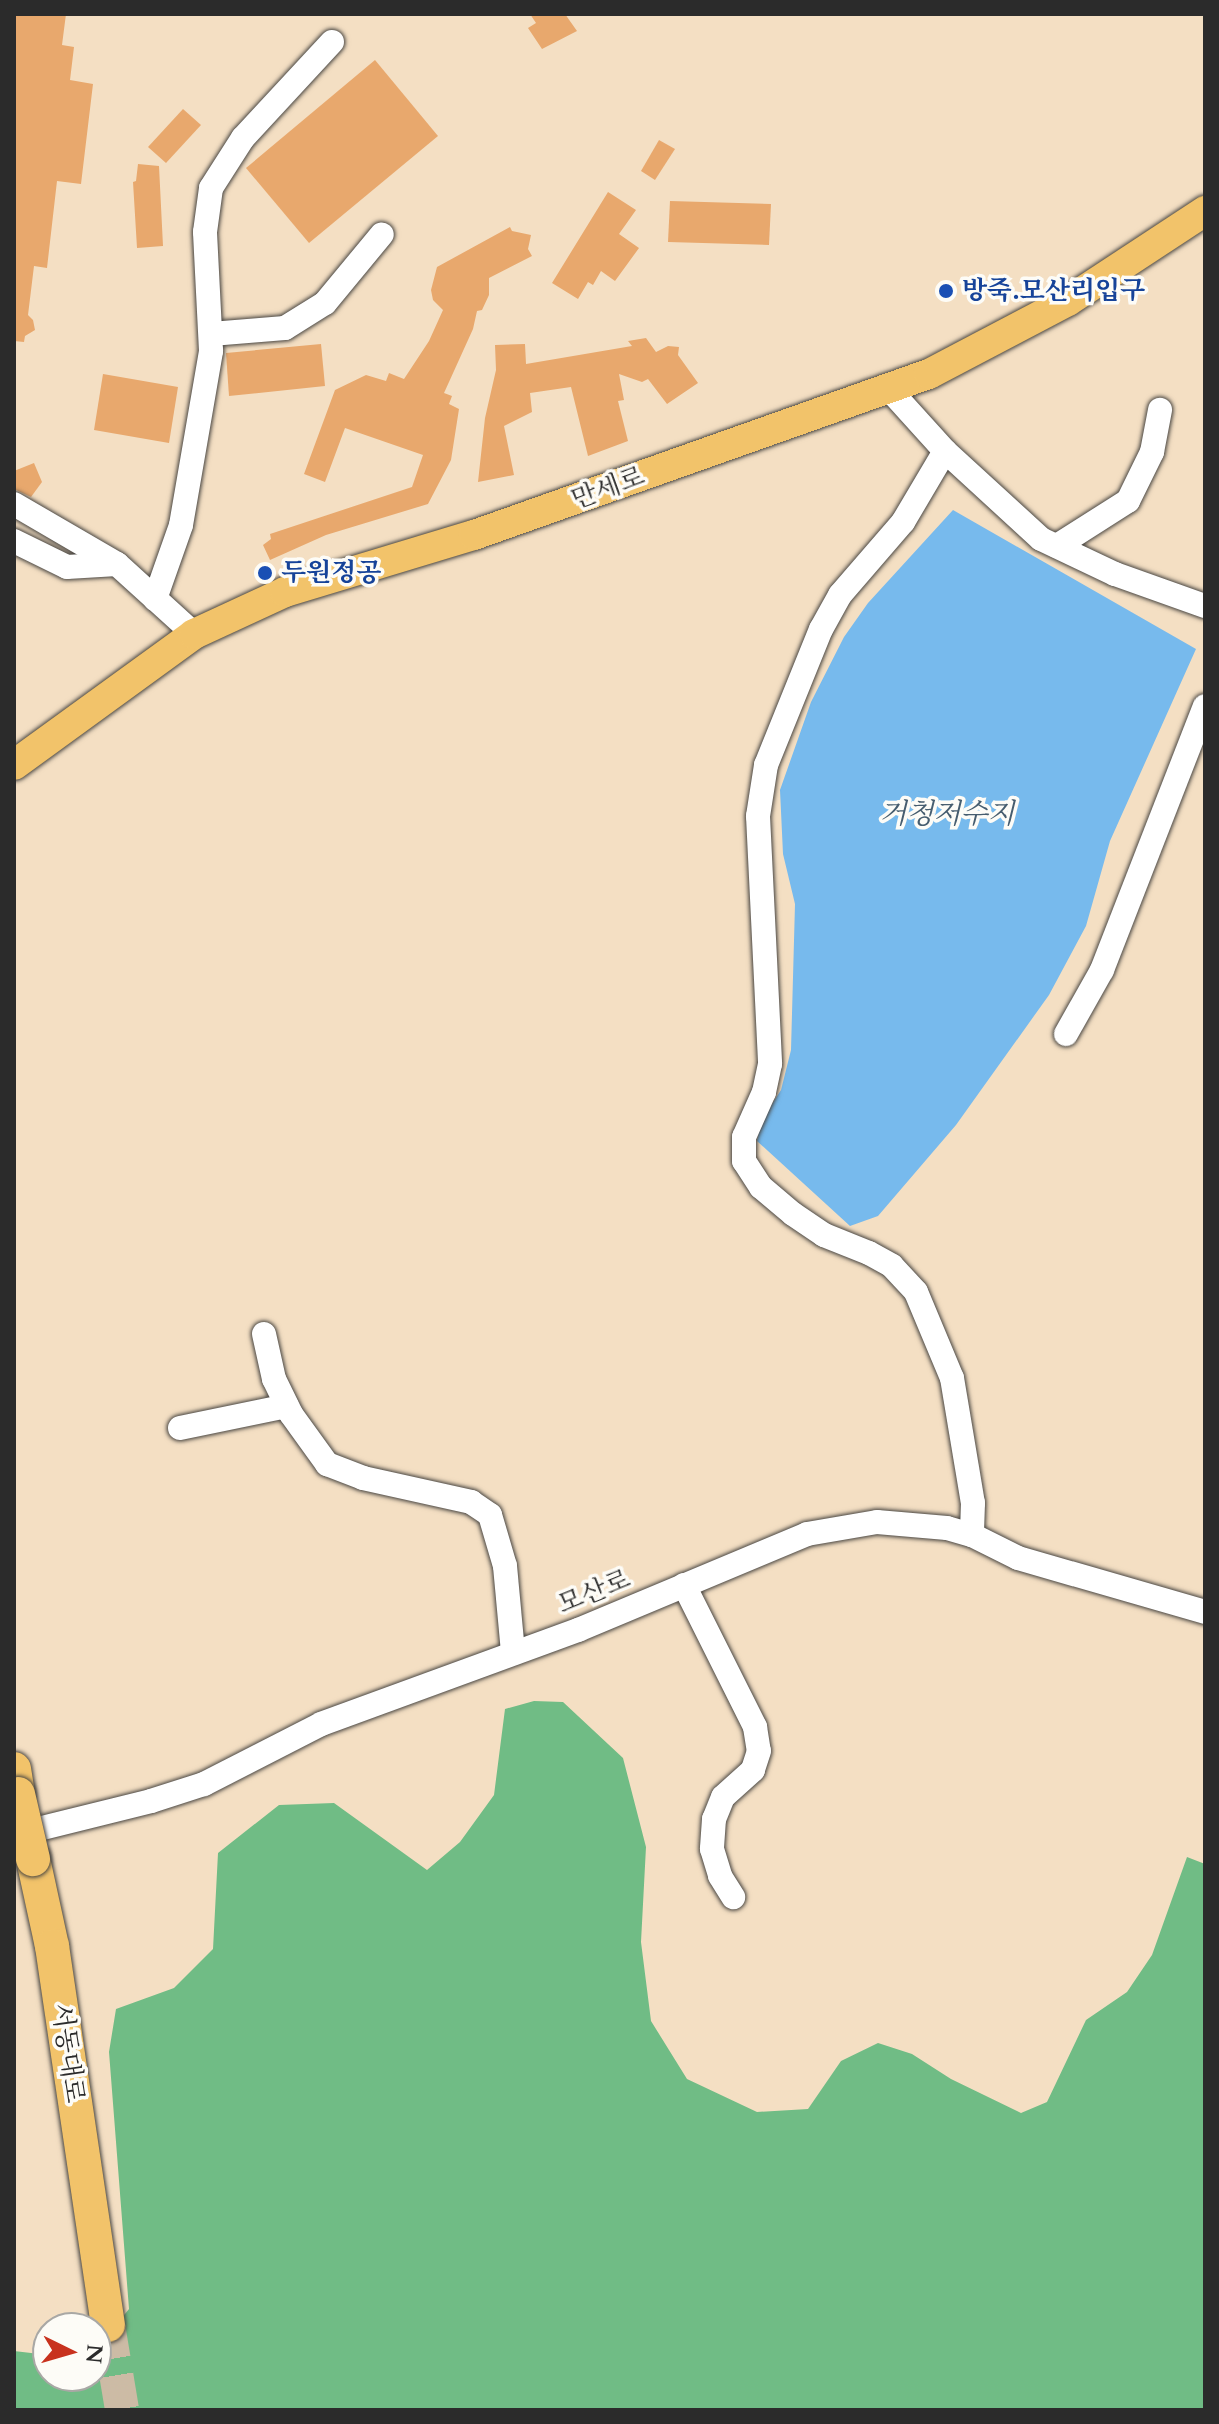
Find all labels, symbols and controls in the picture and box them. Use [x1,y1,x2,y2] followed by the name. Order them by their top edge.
[962,275,1145,307] place label: 방죽.모산리입구
[937,282,955,300] marker: 방죽.모산리입구
[567,460,649,516] street label: 만세로
[281,557,381,589] place label: 두원정공
[256,564,274,582] marker: 두원정공
[879,797,1015,831] water label: 거청저수지
[553,1563,635,1621] street label: 모산로
[46,2001,90,2105] street label: 서동대로
[32,2312,112,2392] north arrow
[78,2343,110,2365] text: N

